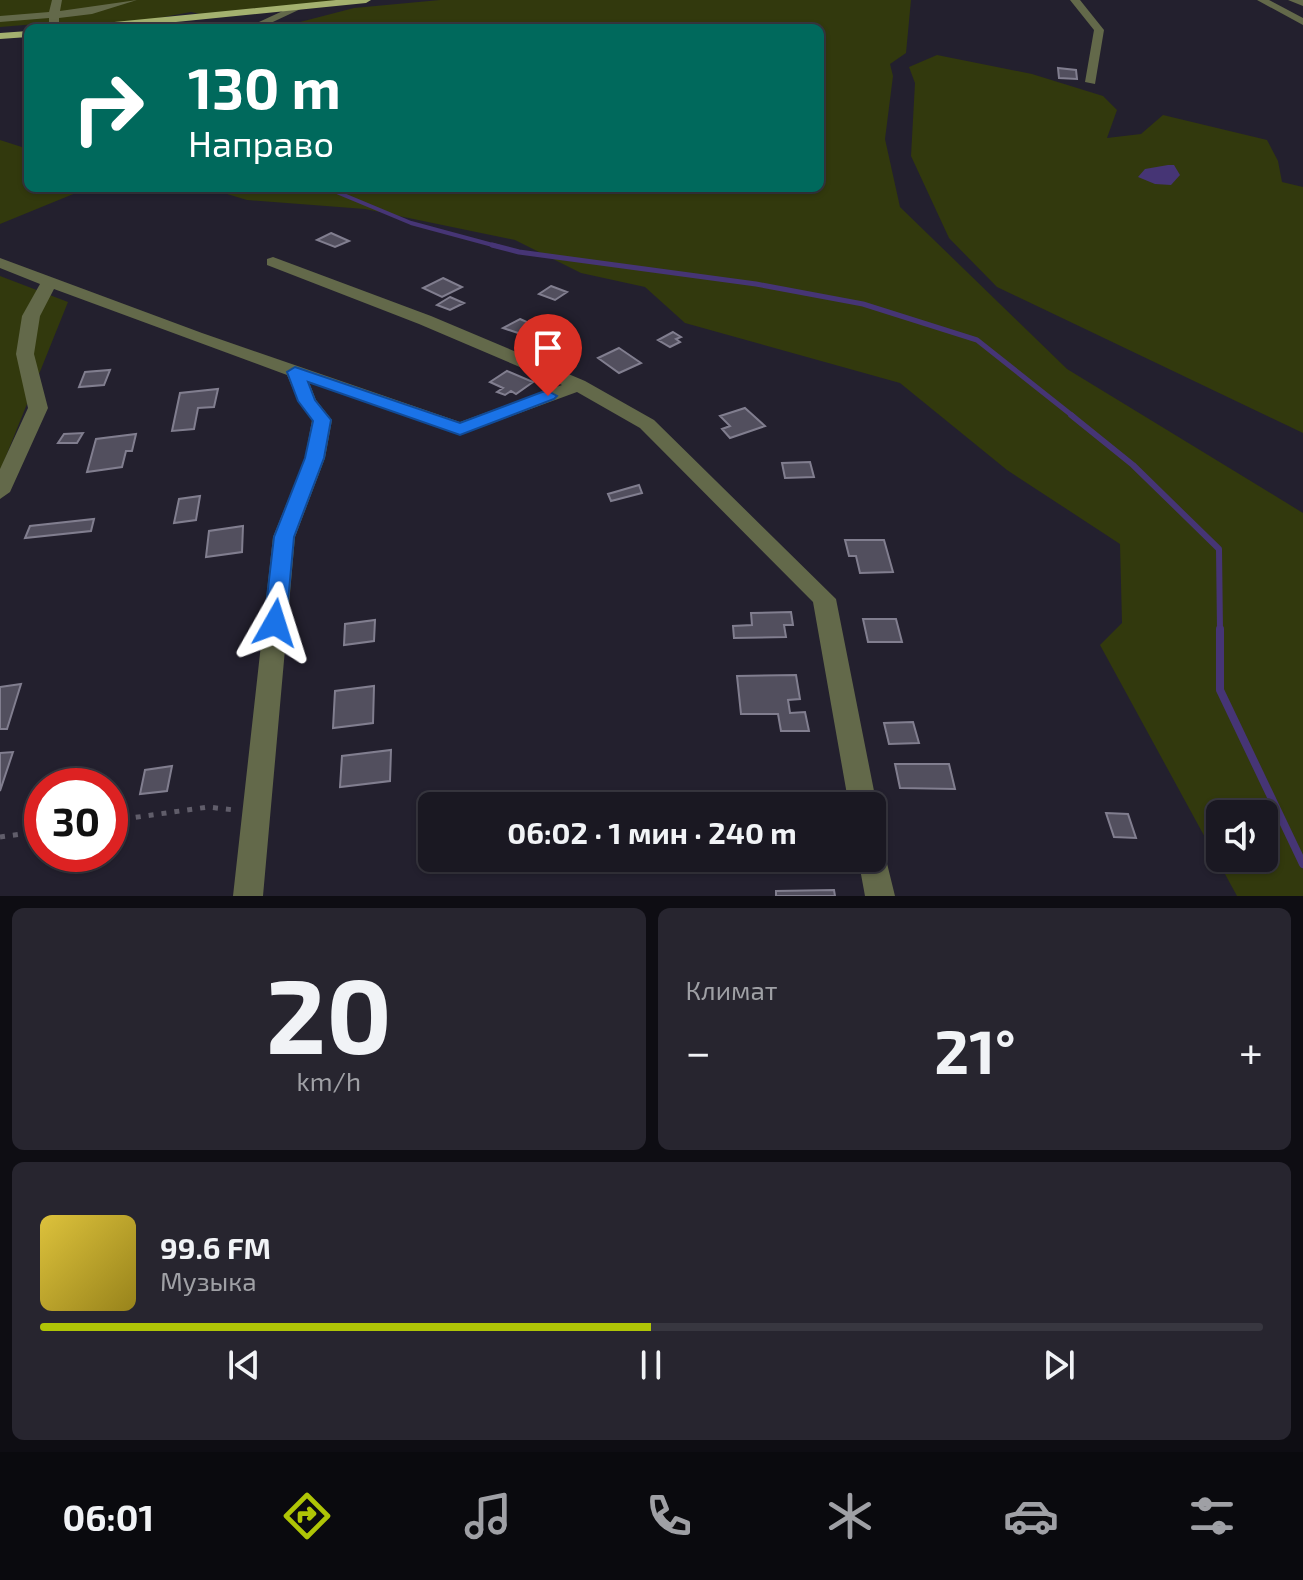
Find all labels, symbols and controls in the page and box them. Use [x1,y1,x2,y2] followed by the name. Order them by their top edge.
[188,53,341,120] text: 130 m
[56,56,160,160] icon: right
[188,121,334,164] text: Направо
[514,314,582,396] pin
[526,326,570,370] icon: arrive
[233,581,317,665] position arrow
[24,768,128,872] speed limit sign: 30
[1206,800,1278,872] map controls
[1206,800,1278,872] button: sound
[507,814,797,850] text: 06:02 · 1 мин · 240 m
[266,950,392,1075] text: 20
[686,974,778,1005] text: Климат
[934,1014,1016,1086] text: 21°
[686,1024,711,1077] text: −
[1239,1024,1263,1077] text: +
[296,1065,361,1096] text: km/h
[160,1229,271,1265] text: 99.6 FM
[160,1265,257,1296] text: Музыка
[222,1343,266,1387] icon: previous
[629,1343,673,1387] icon: pause
[1037,1343,1081,1387] icon: next
[279,1488,335,1544] icon: directions
[460,1488,516,1544] icon: music
[641,1488,697,1544] icon: phone
[822,1488,878,1544] icon: climate
[1003,1488,1059,1544] icon: car
[1184,1488,1240,1544] icon: filters
[63,1495,154,1538] text: 06:01

